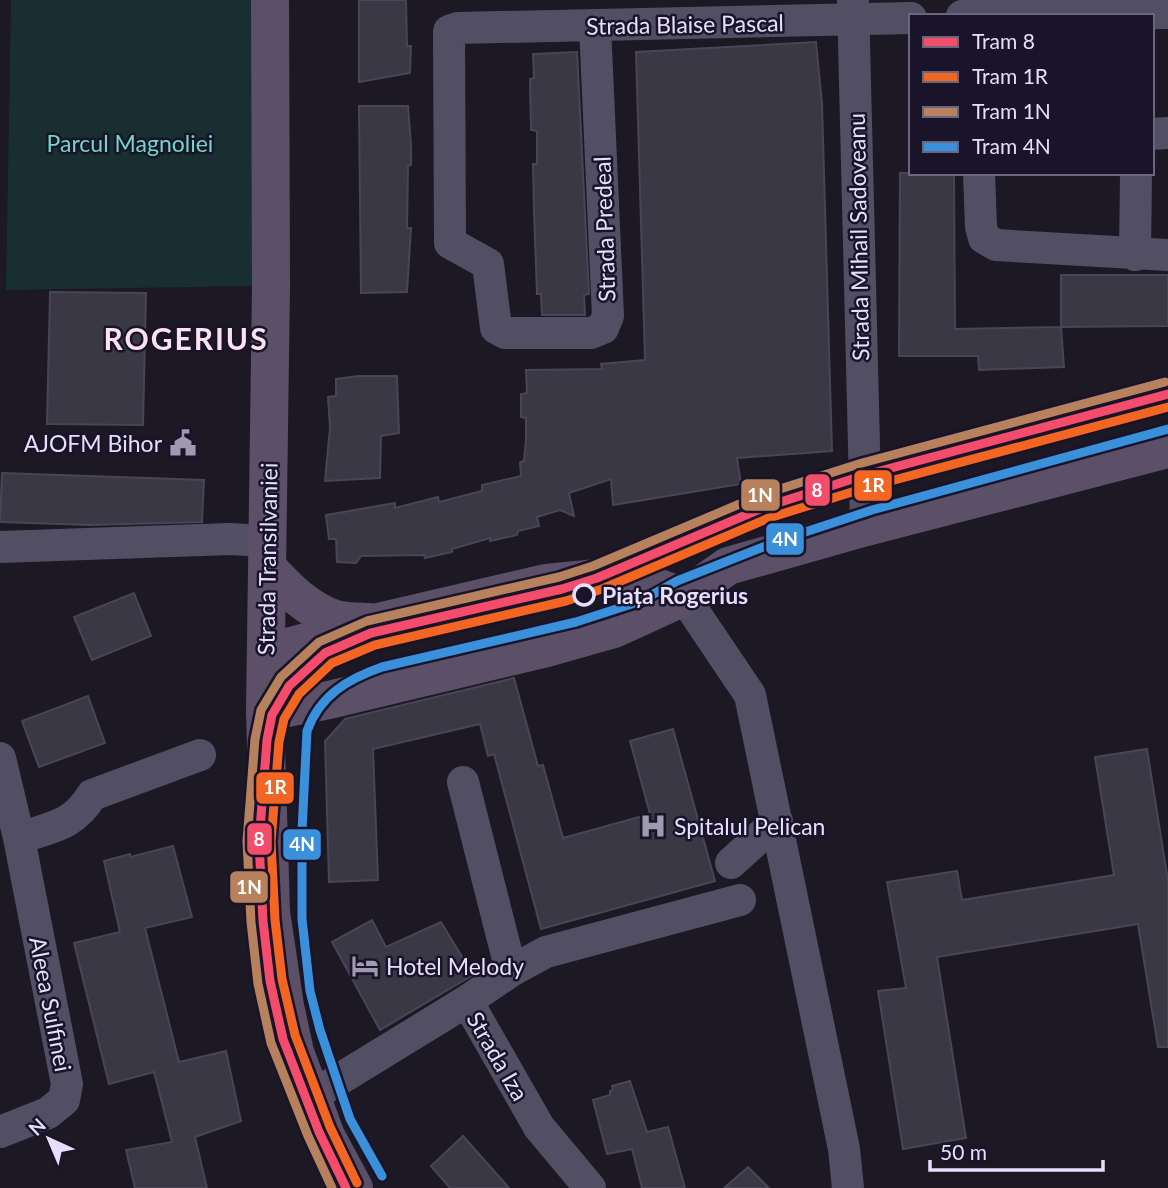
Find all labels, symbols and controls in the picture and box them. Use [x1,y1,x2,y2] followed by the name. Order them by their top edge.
[586,8,784,40] street label: Strada Blaise Pascal
[909,14,1154,175] legend
[972,28,1035,53] text: Tram 8
[972,63,1049,88] text: Tram 1R
[972,98,1051,123] text: Tram 1N
[842,113,874,361] street label: Strada Mihail Sadoveanu
[47,129,213,157] park label: Parcul Magnoliei
[972,133,1051,158] text: Tram 4N
[587,156,621,302] street label: Strada Predeal
[103,320,269,356] district label: ROGERIUS
[168,428,198,458] public building icon: AJOFM Bihor
[24,429,163,457] place label: AJOFM Bihor
[251,462,283,656] street label: Strada Transilvaniei
[853,469,893,502] line badge: 1R
[804,473,831,507] line badge: 8
[861,473,885,496] text: 1R
[740,478,781,512] line badge: 1N
[811,478,823,501] text: 8
[747,483,773,506] text: 1N
[765,522,805,556] line badge: 4N
[772,527,798,550] text: 4N
[602,581,748,609] place label: Piața Rogerius
[573,584,595,606] marker: Piața Rogerius
[255,771,295,805] line badge: 1R
[263,775,287,798] text: 1R
[638,811,668,841] hospital icon: Spitalul Pelican
[674,812,825,840] place label: Spitalul Pelican
[246,822,273,856] line badge: 8
[253,827,265,850] text: 8
[282,828,322,861] line badge: 4N
[289,832,315,855] text: 4N
[229,870,269,904] line badge: 1N
[236,875,262,898] text: 1N
[24,934,78,1074] street label: Aleea Sulfinei
[350,951,380,981] hotel icon: Hotel Melody
[386,952,524,980] place label: Hotel Melody
[461,1007,535,1105] street label: Strada Iza
[14,1104,84,1174] north arrow
[24,1113,50,1140] text: N
[930,1128,1103,1172] scale bar
[940,1139,987,1164] text: 50 m

